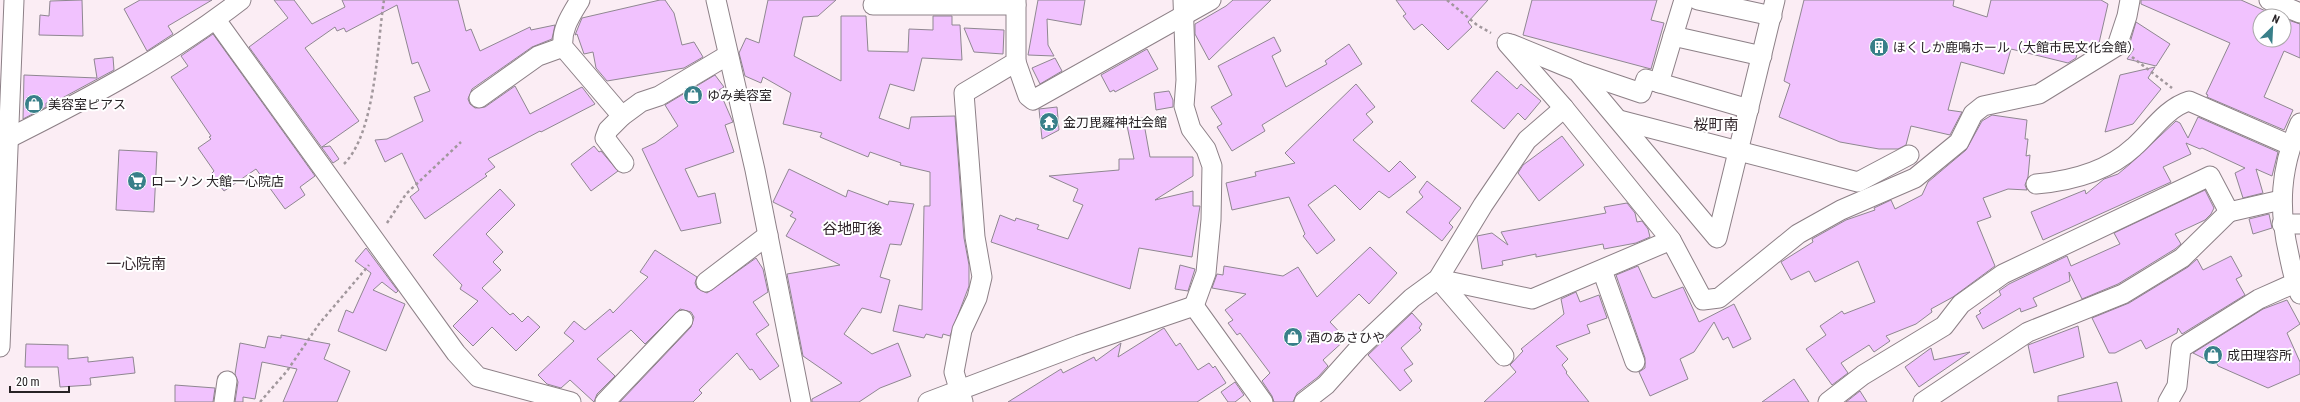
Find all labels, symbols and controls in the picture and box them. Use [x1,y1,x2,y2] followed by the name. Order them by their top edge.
[2252,8,2292,48] north arrow
[2270,12,2282,27] text: N
[1868,36,1890,58] building icon: ほくしか鹿鳴ホール（大館市民文化会館）
[1893,40,2140,55] place label: ほくしか鹿鳴ホール（大館市民文化会館）
[682,84,704,106] shop icon: ゆみ美容室
[707,88,772,103] place label: ゆみ美容室
[23,93,45,115] shop icon: 美容室ピアス
[48,97,126,112] place label: 美容室ピアス
[1038,111,1060,133] temple icon: 金刀毘羅神社会館
[1063,115,1167,130] place label: 金刀毘羅神社会館
[1693,116,1739,134] district label: 桜町南
[126,170,148,192] supermarket icon: ローソン 大館一心院店
[151,174,284,189] place label: ローソン 大館一心院店
[822,220,882,238] district label: 谷地町後
[106,255,166,273] district label: 一心院南
[1282,326,1304,348] shop icon: 酒のあさひや
[1307,330,1385,345] place label: 酒のあさひや
[2202,344,2224,366] shop icon: 成田理容所
[2227,348,2292,363] place label: 成田理容所
[10,368,69,394] scale bar
[16,375,40,389] text: 20 m

